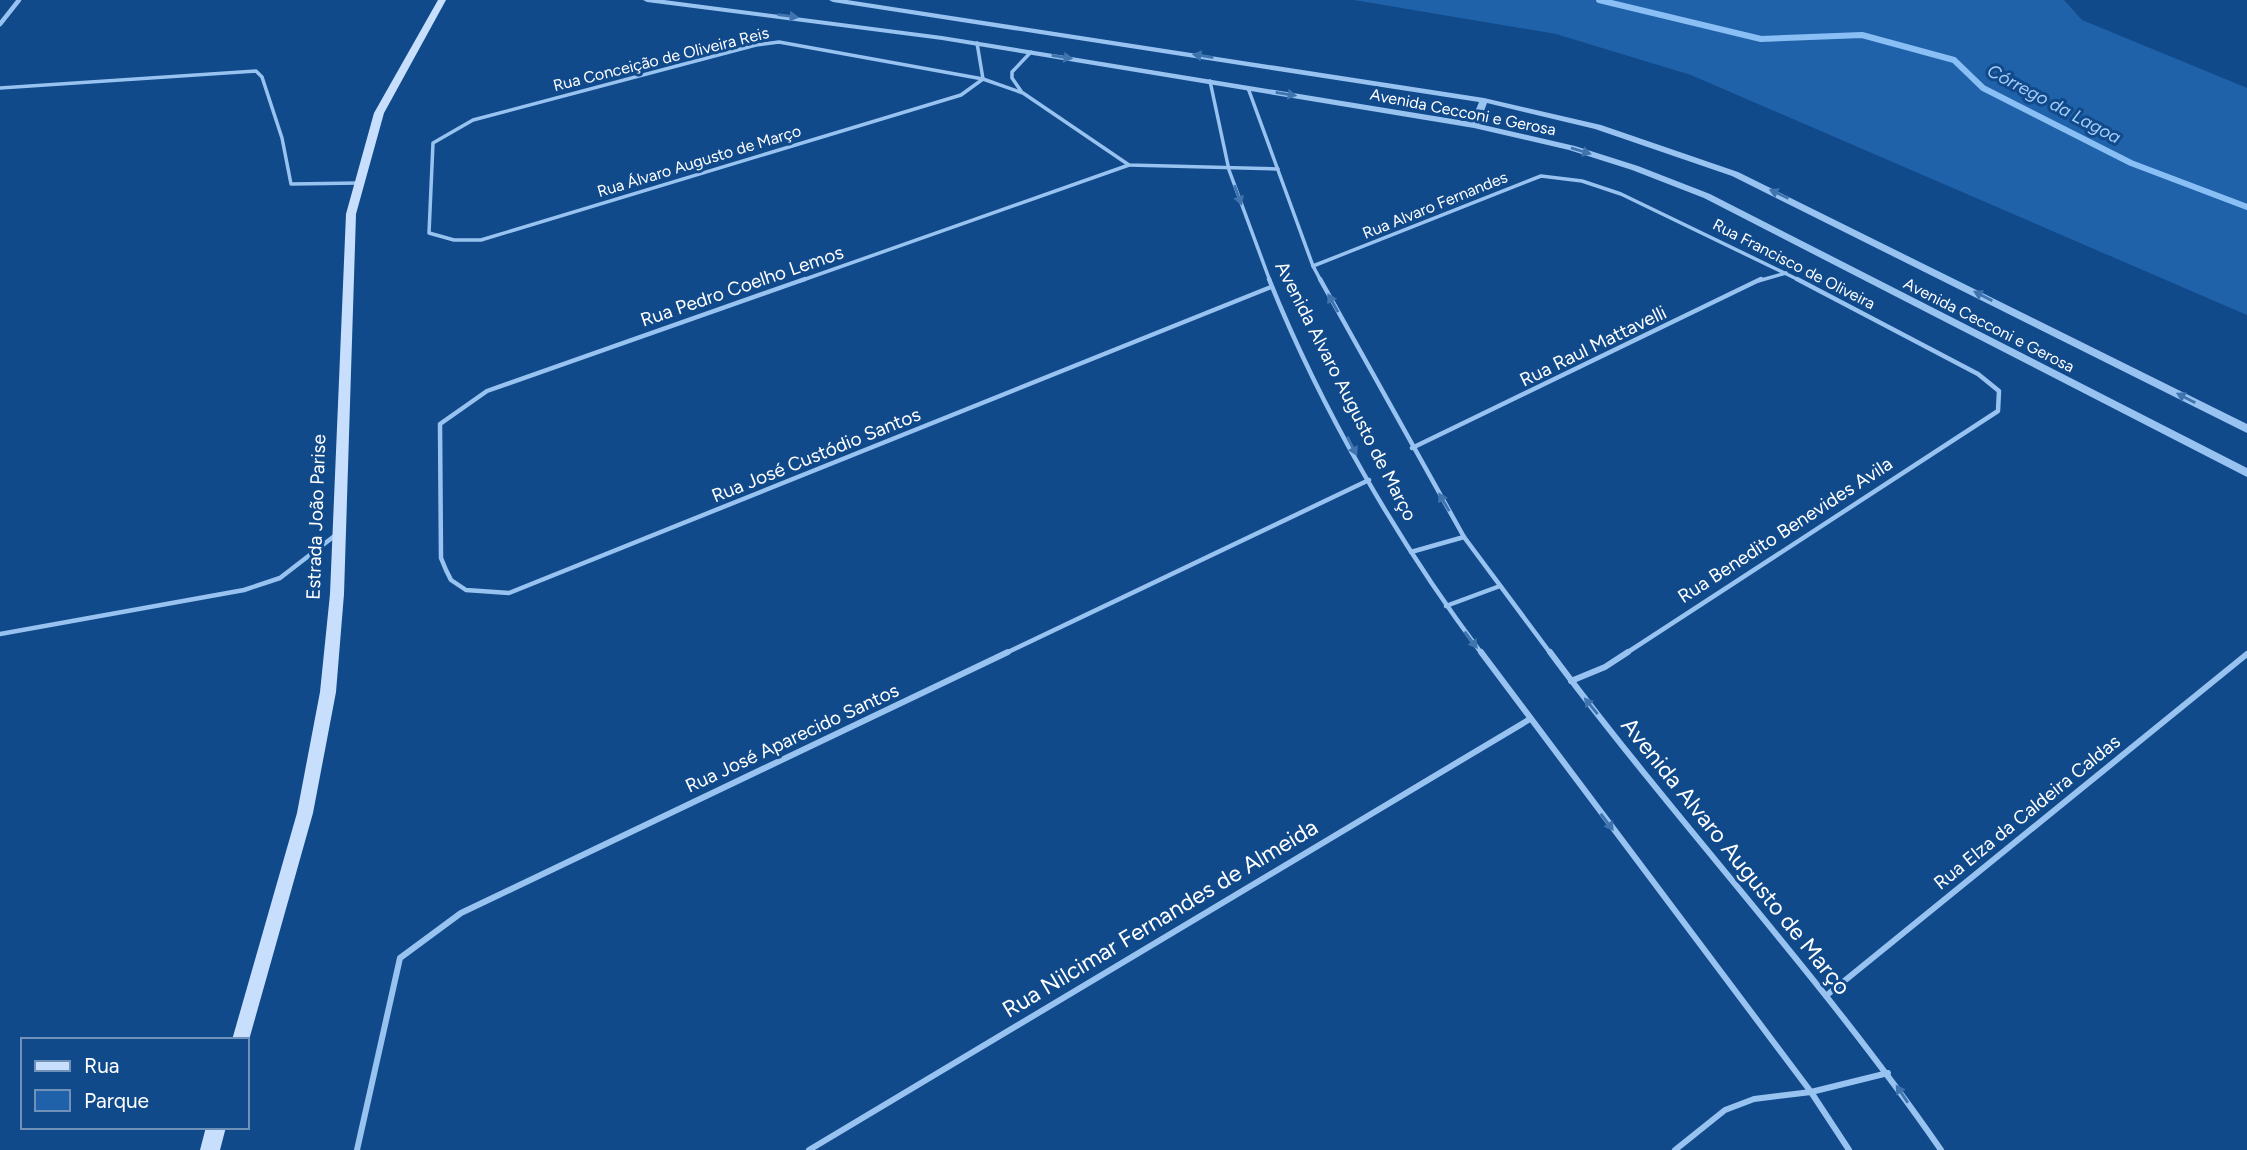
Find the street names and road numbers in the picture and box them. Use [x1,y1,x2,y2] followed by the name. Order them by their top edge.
[551,23,771,95] street label: Rua Conceição de Oliveira Reis
[1368,85,1558,139] street label: Avenida Cecconi e Gerosa
[595,121,803,201] street label: Rua Álvaro Augusto de Março
[1360,167,1510,243] street label: Rua Alvaro Fernandes
[1710,215,1878,313] street label: Rua Francisco de Oliveira
[637,240,847,332] street label: Rua Pedro Coelho Lemos
[1270,257,1422,525] street label: Avenida Alvaro Augusto de Março
[1900,274,2078,376] street label: Avenida Cecconi e Gerosa
[1516,301,1670,391] street label: Rua Raul Mattavelli
[708,402,924,507] street label: Rua José Custódio Santos
[302,434,330,600] street label: Estrada João Parise
[1673,452,1897,608] street label: Rua Benedito Benevides Avila
[682,678,902,798] street label: Rua José Aparecido Santos
[1615,712,1857,1000] street label: Avenida Alvaro Augusto de Março
[1929,730,2125,894] street label: Rua Elza da Caldeira Caldas
[997,813,1323,1023] street label: Rua Nilcimar Fernandes de Almeida

